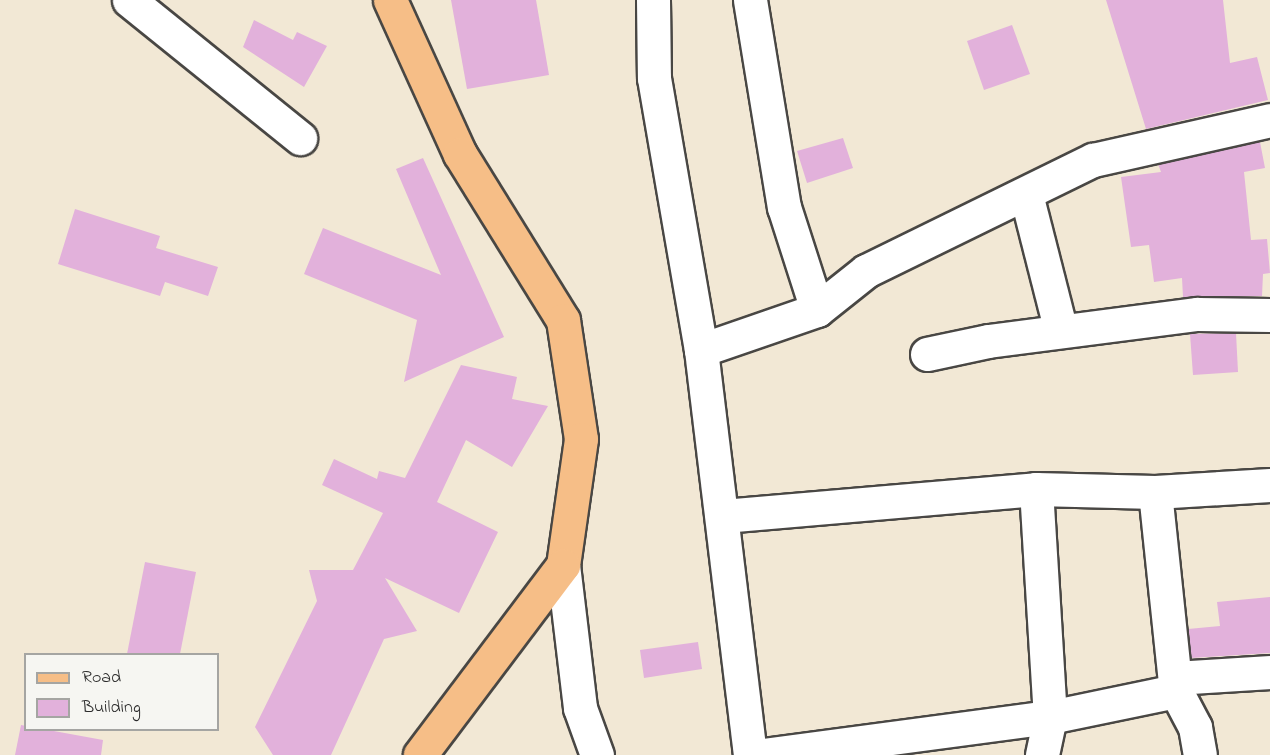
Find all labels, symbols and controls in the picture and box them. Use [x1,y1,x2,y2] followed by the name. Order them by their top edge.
[24,653,219,731] legend
[82,665,121,691] text: Road
[82,695,141,721] text: Building

